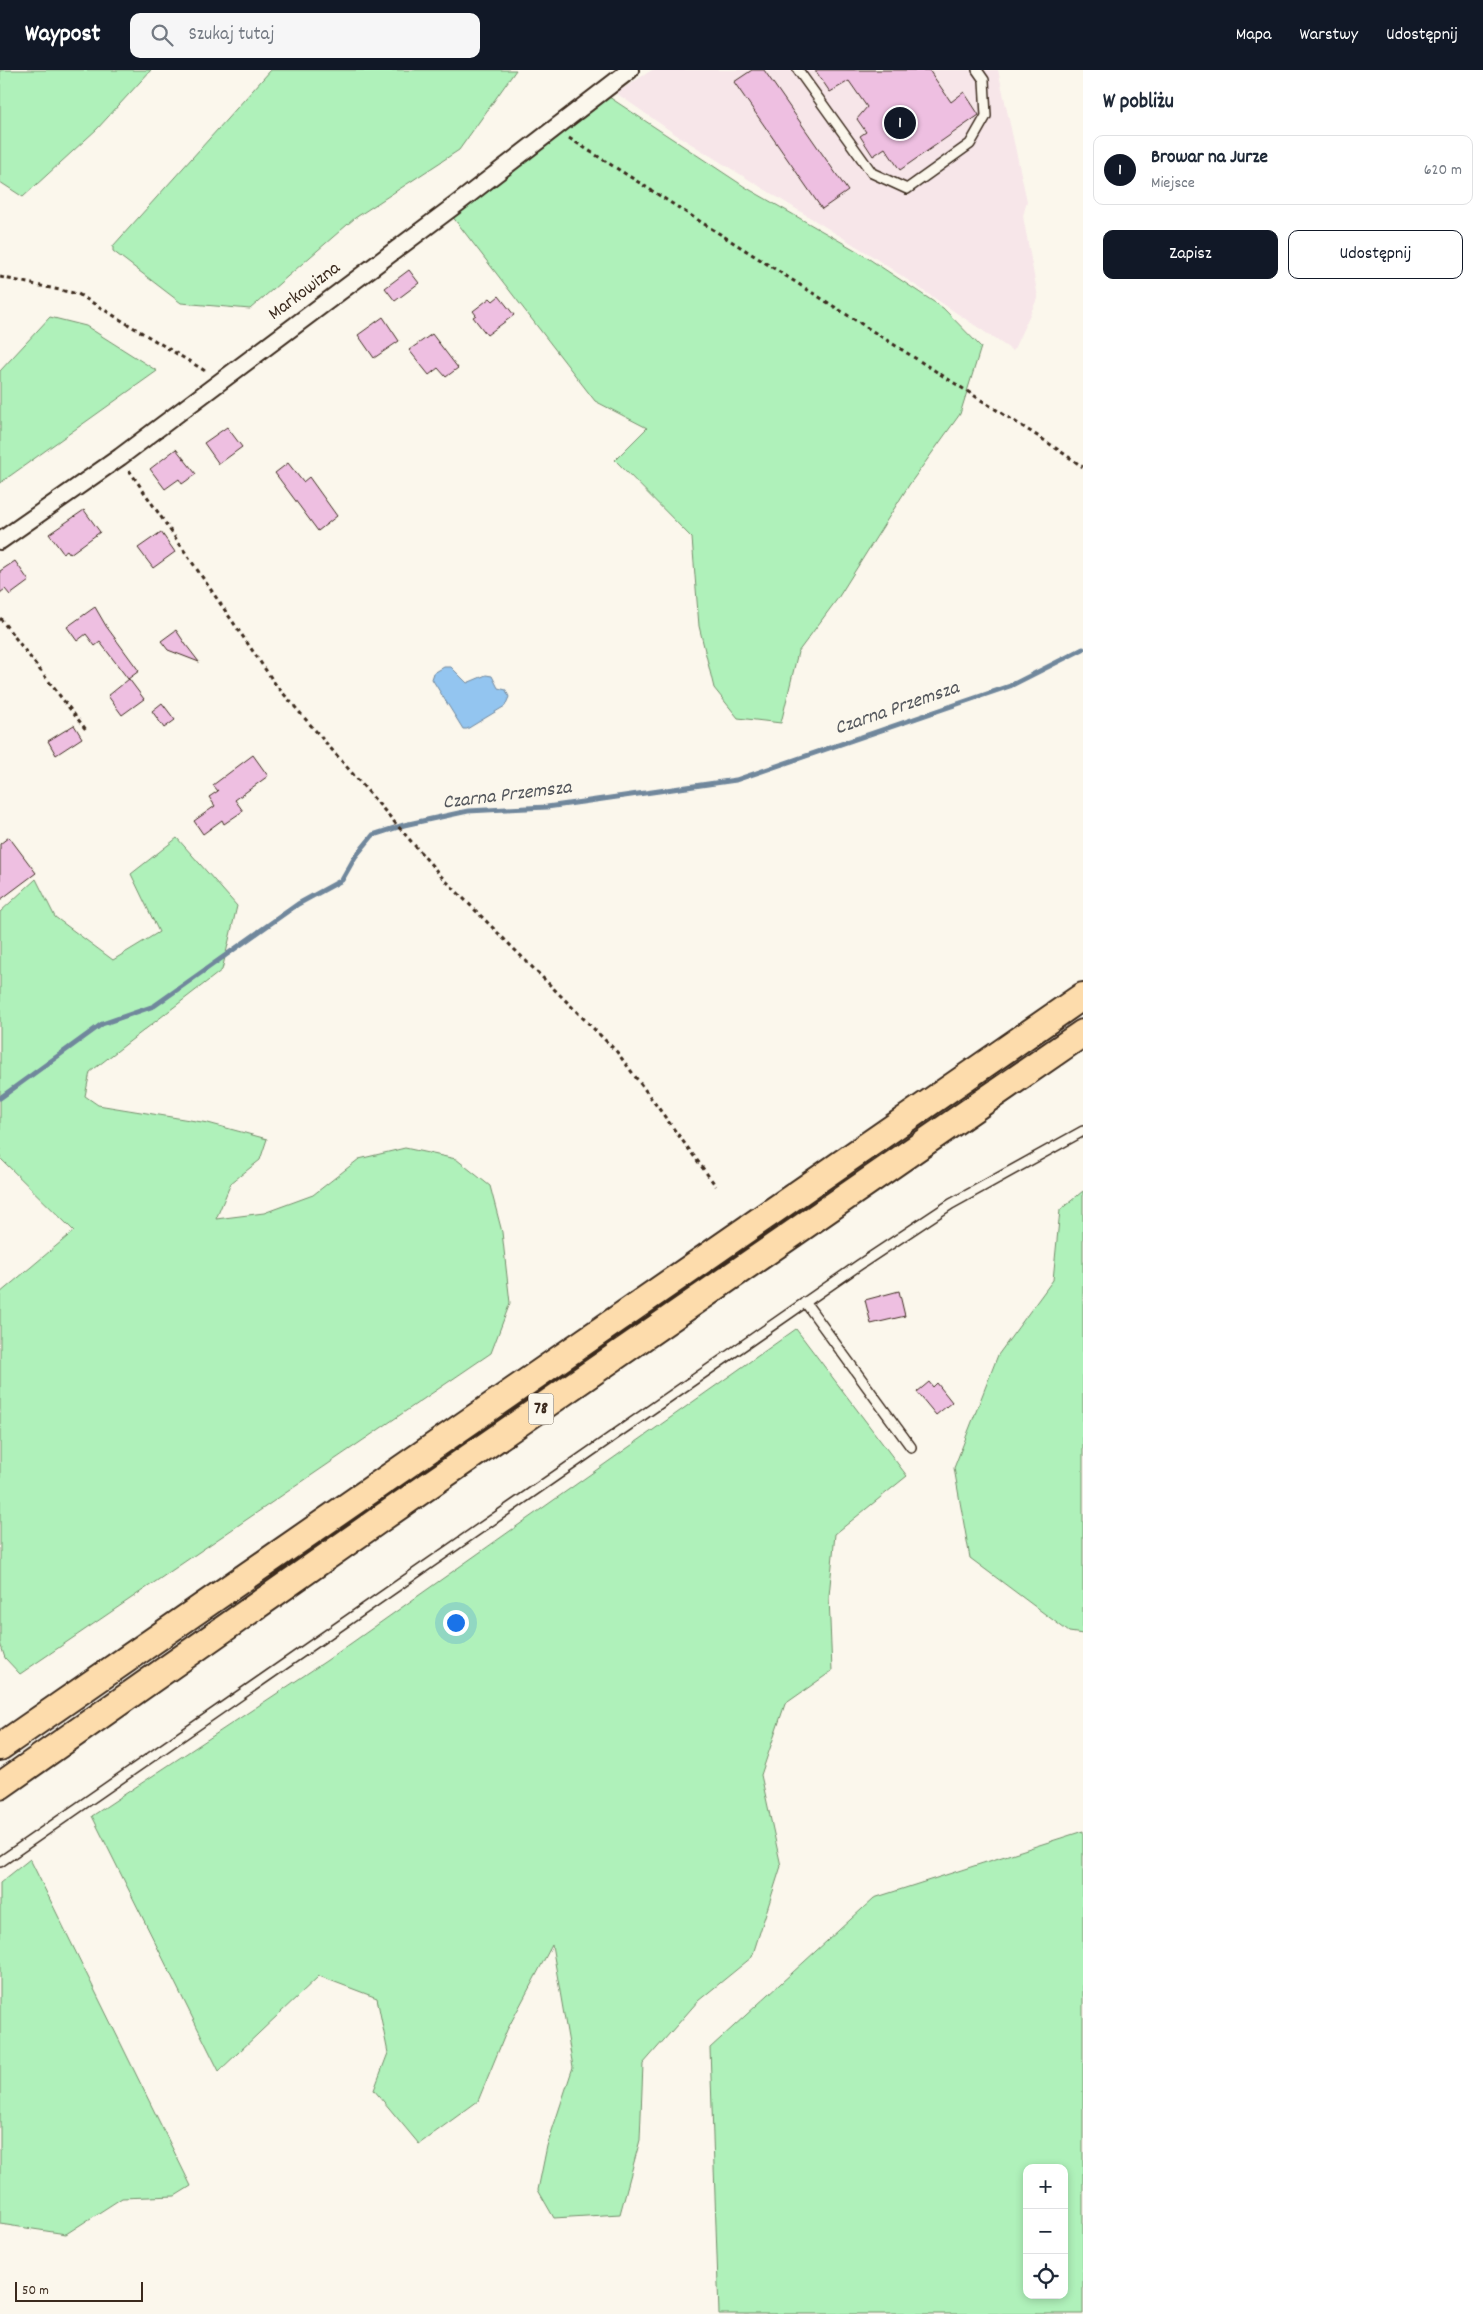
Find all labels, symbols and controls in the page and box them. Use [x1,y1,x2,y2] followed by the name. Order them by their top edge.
[130,13,480,58] search box
[25,18,100,52] text: Waypost
[148,21,176,49] icon: search
[188,22,274,49] text: Szukaj tutaj
[1236,23,1272,48] text: Mapa
[1300,23,1358,48] text: Warstwy
[1386,23,1458,48] text: Udostępnij
[1103,88,1174,118] text: W pobliżu
[884,104,916,142] pin: 1
[1151,145,1268,172] text: Browar na Jurze
[1118,159,1122,182] text: 1
[1424,159,1462,182] text: 620 m
[1151,172,1195,195] text: Miejsce
[1103,230,1278,279] button: Zapisz
[1288,230,1463,279] button: Udostępnij
[263,255,348,328] street label: Markowizna
[831,674,964,743] water label: Czarna Przemsza
[441,774,575,818] water label: Czarna Przemsza
[528,1394,554,1425] road number: 78
[443,1610,469,1636] your location
[1023,2164,1068,2299] map controls
[1023,2164,1068,2209] button: +
[1023,2209,1068,2254] button: −
[1023,2254,1068,2299] button: locate
[15,2279,142,2302] scale bar
[22,2281,49,2301] text: 50 m

